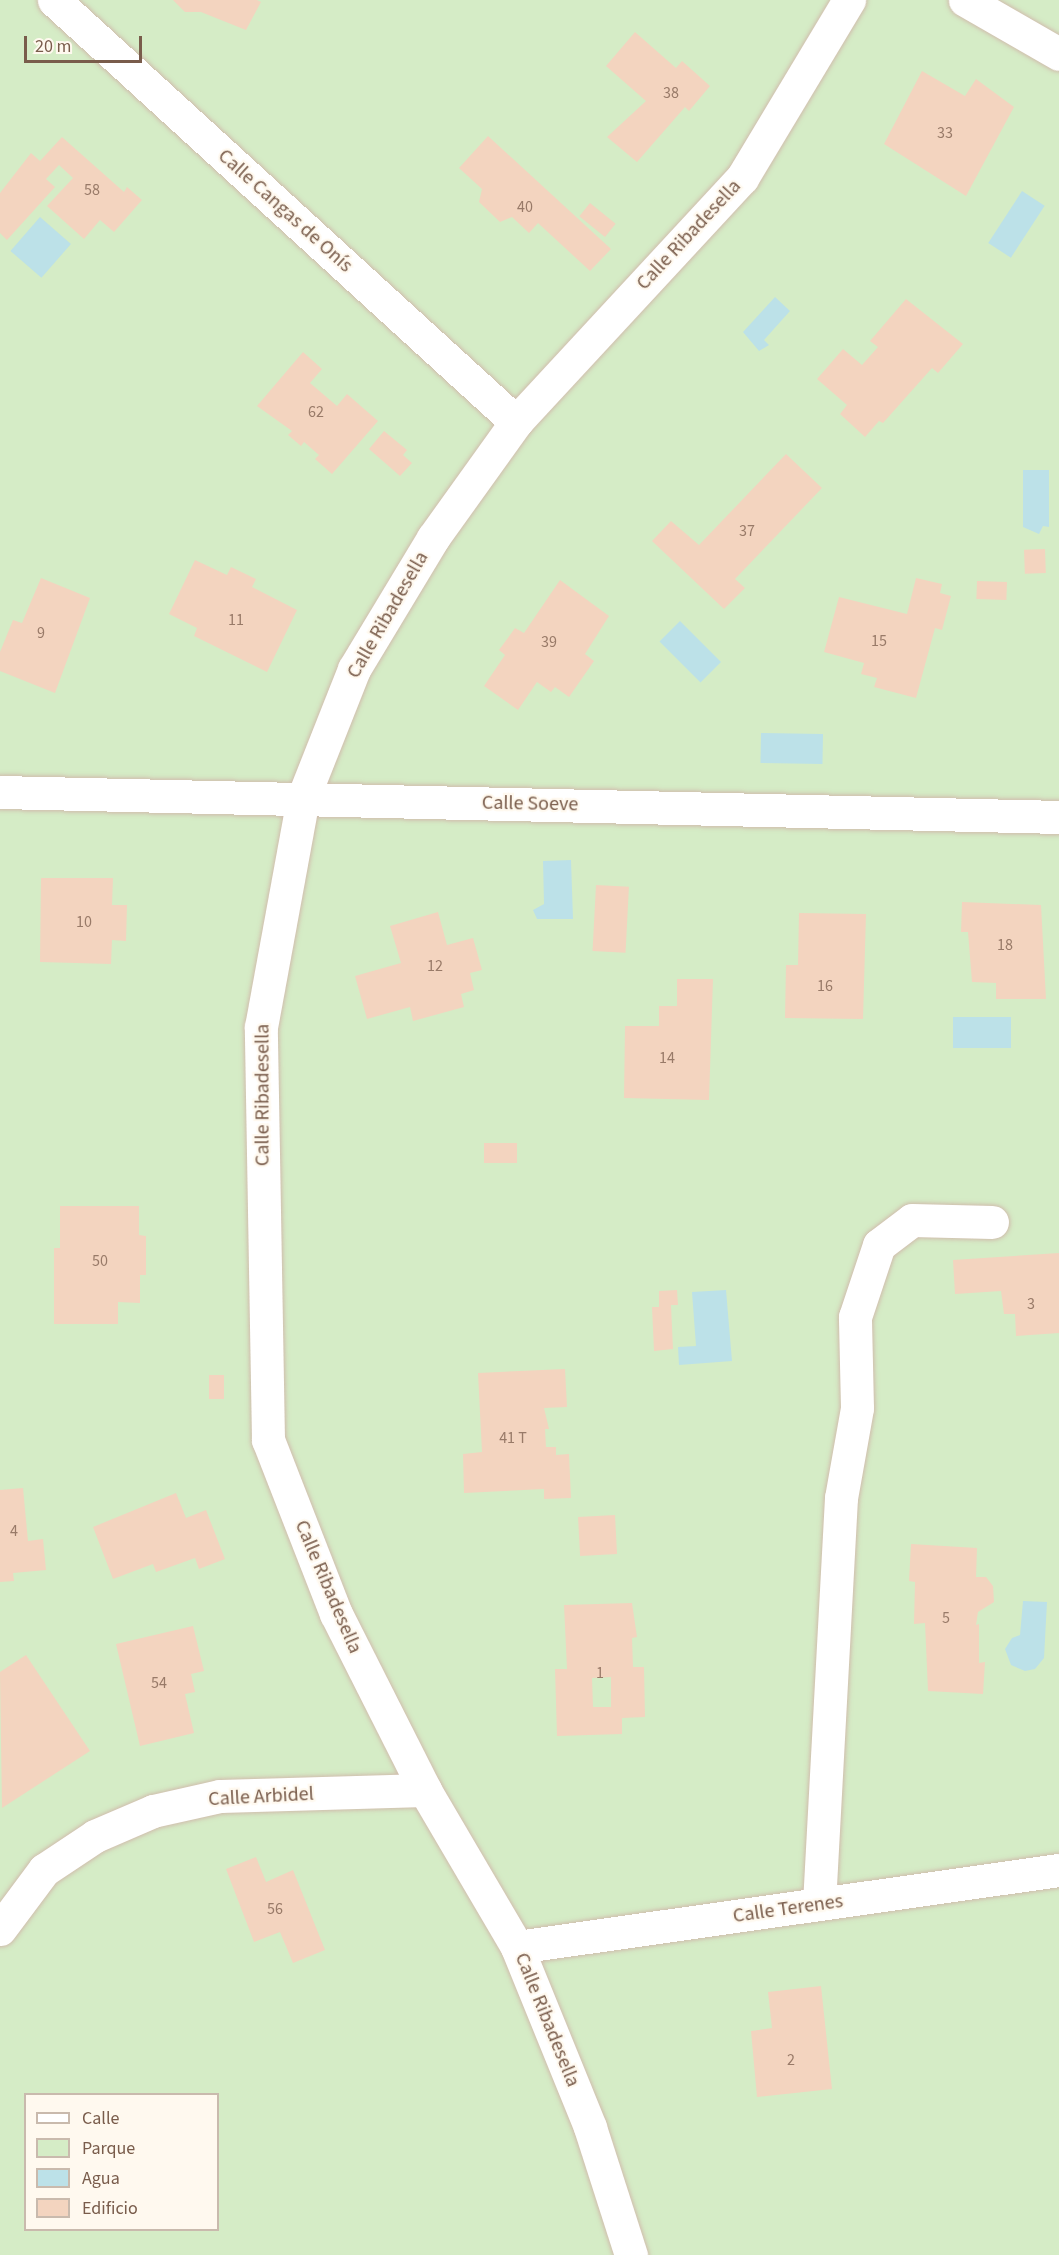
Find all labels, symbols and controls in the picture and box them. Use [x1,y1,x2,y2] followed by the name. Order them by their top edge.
[27,24,146,62] scale bar
[35,34,71,59] text: 20 m
[663,83,679,103] house number: 38
[937,123,953,143] house number: 33
[213,144,357,278] street label: Calle Cangas de Onís
[632,175,746,295] street label: Calle Ribadesella
[84,180,100,200] house number: 58
[517,197,533,217] house number: 40
[308,402,324,422] house number: 62
[739,521,755,541] house number: 37
[342,547,434,683] street label: Calle Ribadesella
[228,610,244,630] house number: 11
[37,623,45,643] house number: 9
[871,631,887,651] house number: 15
[541,632,557,652] house number: 39
[482,791,578,817] street label: Calle Soeve
[76,912,92,932] house number: 10
[997,935,1013,955] house number: 18
[427,956,443,976] house number: 12
[817,976,833,996] house number: 16
[251,1024,275,1166] street label: Calle Ribadesella
[659,1048,675,1068] house number: 14
[92,1251,108,1271] house number: 50
[1027,1294,1035,1314] house number: 3
[499,1428,527,1448] house number: 41 T
[289,1517,367,1657] street label: Calle Ribadesella
[10,1521,18,1541] house number: 4
[942,1608,950,1628] house number: 5
[596,1663,604,1683] house number: 1
[151,1673,167,1693] house number: 54
[208,1782,314,1812] street label: Calle Arbidel
[731,1889,845,1929] street label: Calle Terenes
[267,1899,283,1919] house number: 56
[509,1949,585,2091] street label: Calle Ribadesella
[787,2050,795,2070] house number: 2
[24,2093,219,2231] legend
[82,2106,119,2131] text: Calle
[82,2136,135,2161] text: Parque
[82,2166,120,2191] text: Agua
[82,2196,138,2221] text: Edificio

